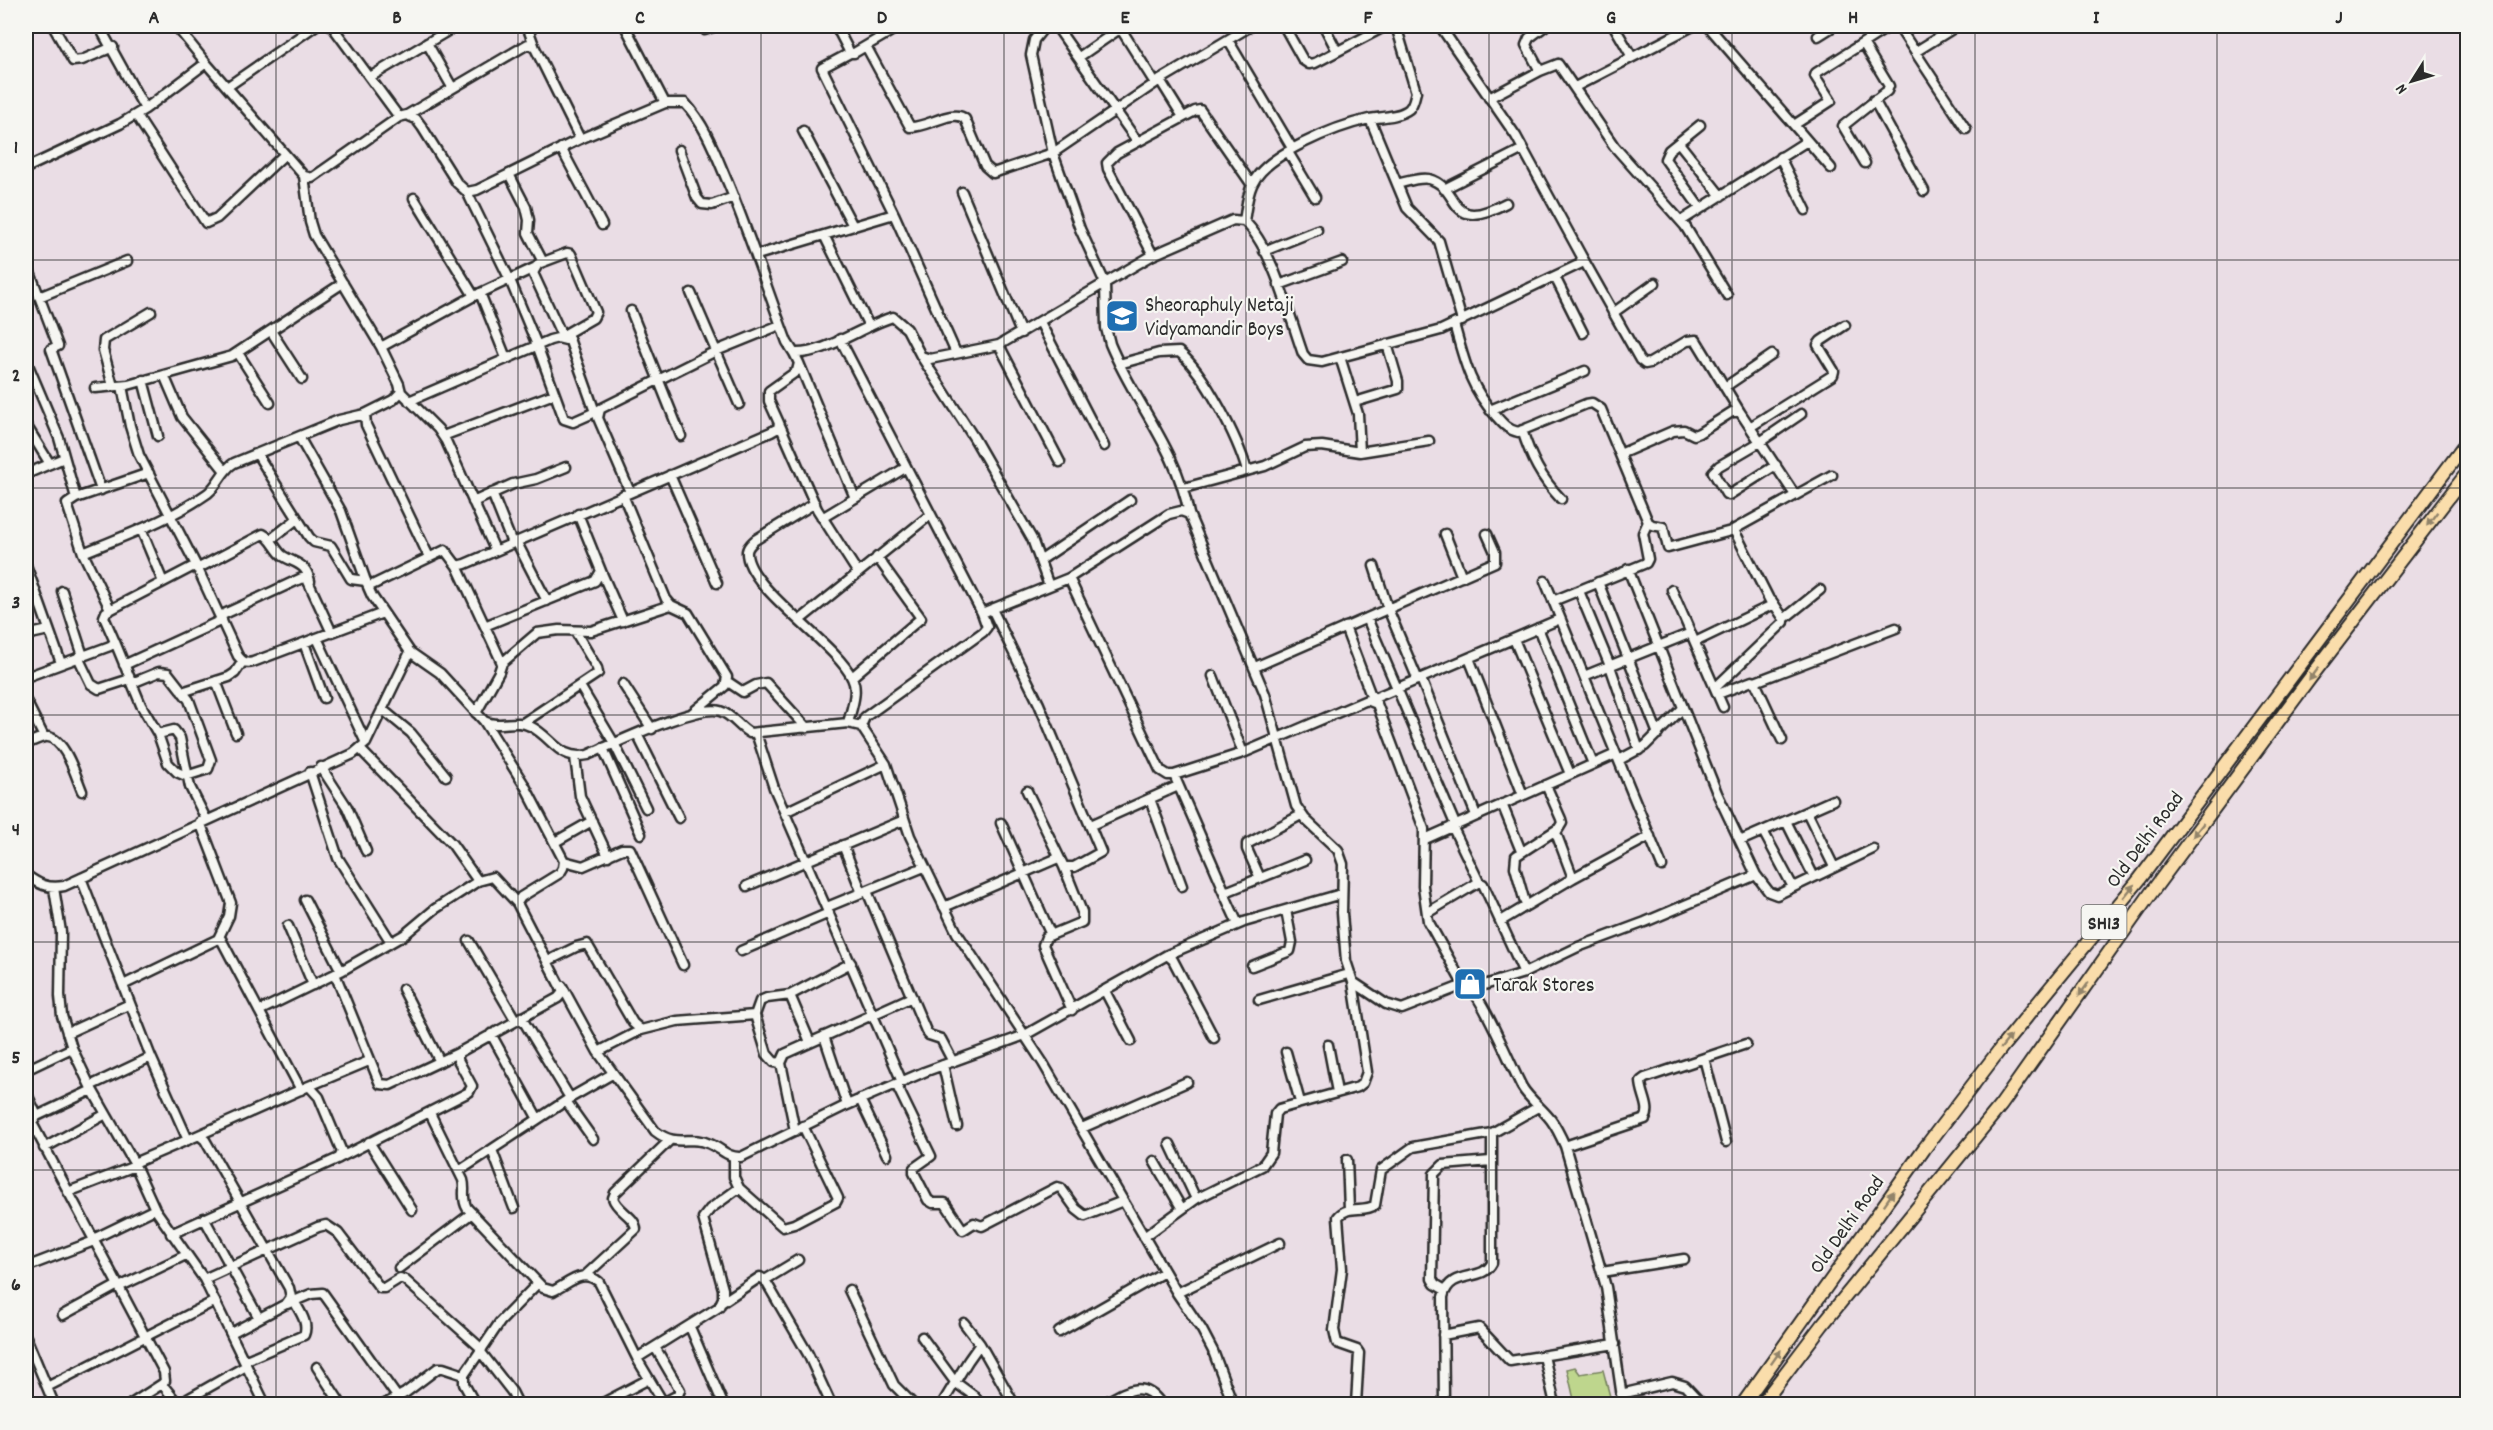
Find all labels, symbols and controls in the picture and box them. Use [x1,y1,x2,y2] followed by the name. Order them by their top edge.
[149,5,160,33] text: A
[392,5,402,33] text: B
[635,5,645,33] text: C
[877,5,888,33] text: D
[1120,5,1130,33] text: E
[1364,5,1374,33] text: F
[1606,5,1616,33] text: G
[1848,5,1858,33] text: H
[2093,5,2100,33] text: I
[2335,5,2343,33] text: J
[2382,51,2442,111] north arrow
[2390,78,2414,99] text: N
[14,135,18,163] text: 1
[1145,292,1293,346] place label: Sheoraphuly Netaji Vidyamandir Boys
[1104,298,1140,334] school or university icon: Sheoraphuly Netaji Vidyamandir Boys
[12,363,20,391] text: 2
[2426,511,2439,527] one-way arrow
[12,590,20,618] text: 3
[2308,666,2320,681] one-way arrow
[2100,786,2193,895] street label: Old Delhi Road
[12,817,20,845] text: 4
[2192,823,2204,838] one-way arrow
[2123,883,2136,899] one-way arrow
[2082,905,2126,939] road number: SH13
[1452,966,1488,1002] shop icon: Tarak Stores
[1493,972,1595,1002] place label: Tarak Stores
[2078,980,2090,996] one-way arrow
[2000,1034,2013,1050] one-way arrow
[11,1045,21,1073] text: 5
[1803,1170,1894,1281] street label: Old Delhi Road
[1883,1190,1895,1206] one-way arrow
[11,1272,21,1300] text: 6
[1770,1349,1782,1365] one-way arrow

